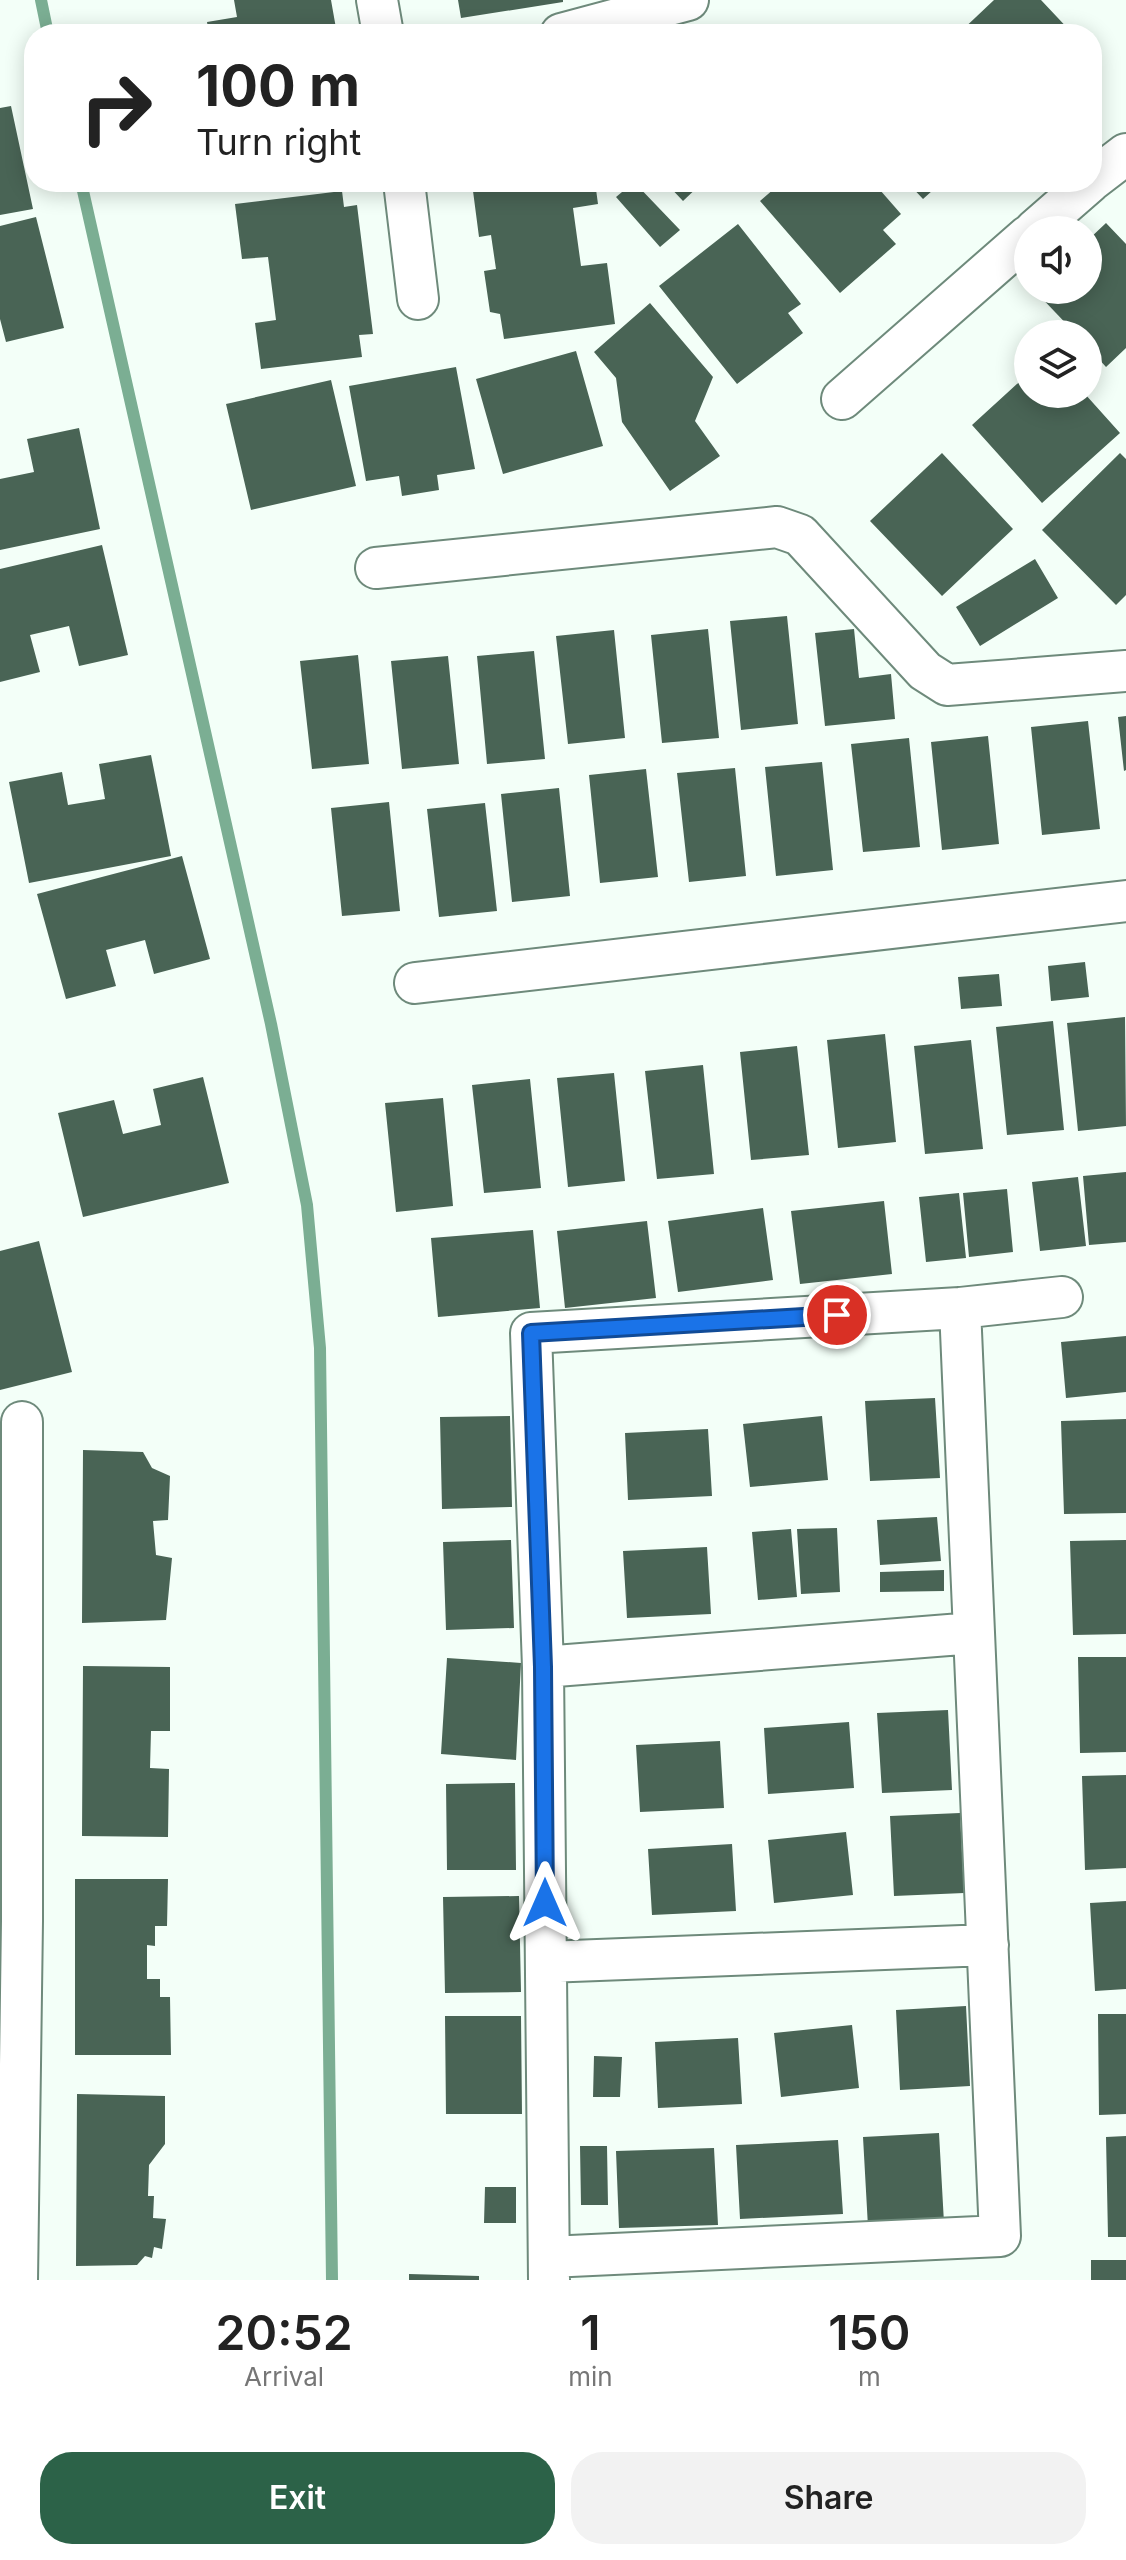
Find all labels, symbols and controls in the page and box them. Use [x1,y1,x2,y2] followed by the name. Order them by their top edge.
[196,52,360,120] text: 100 m
[64,56,168,160] icon: right
[196,120,361,164] text: Turn right
[1014,216,1102,408] map controls
[1014,216,1102,304] button: sound
[1014,320,1102,408] button: layers
[803,1281,871,1349] pin
[815,1293,859,1337] icon: arrive
[503,1861,587,1945] position arrow
[216,2303,353,2362] text: 20:52
[580,2303,601,2362] text: 1
[828,2303,910,2362] text: 150
[244,2361,324,2392] text: Arrival
[568,2361,613,2392] text: min
[858,2361,881,2392] text: m
[40,2452,555,2544] button: Exit
[571,2452,1086,2544] button: Share

